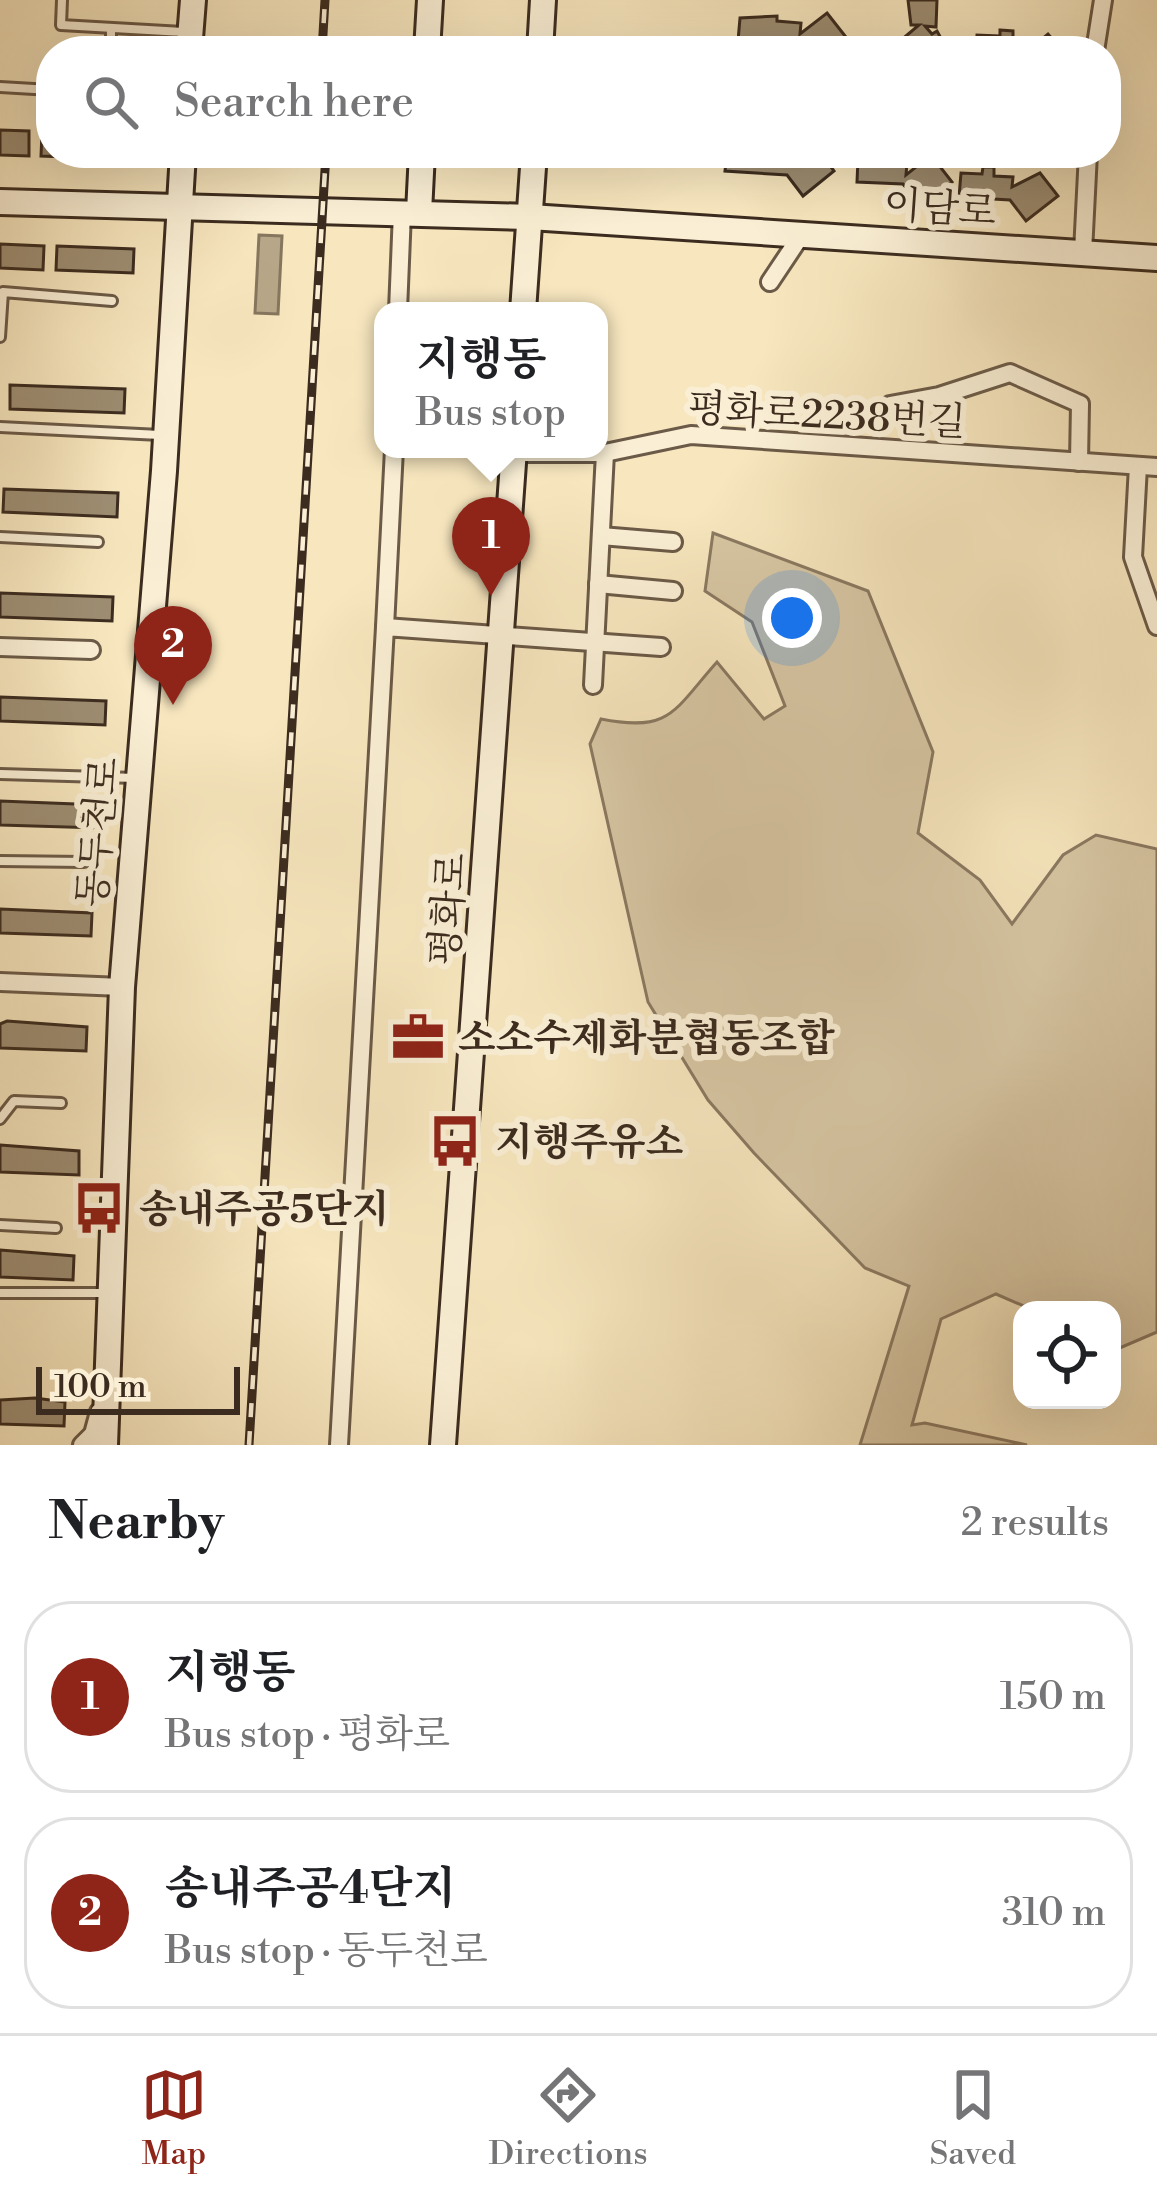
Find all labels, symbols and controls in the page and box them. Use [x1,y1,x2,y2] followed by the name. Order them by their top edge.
[36,36,1121,168] search box
[78,69,144,135] icon: search
[174,74,414,131] text: Search here
[882,181,998,238] street label: 이담로
[374,302,608,458] popup
[416,332,546,389] text: 지행동
[687,385,967,448] street label: 평화로2238번길
[416,389,566,438] text: Bus stop
[452,497,530,596] pin: 1
[762,588,822,648] your location
[134,606,212,705] pin: 2
[69,755,130,909] street label: 동두천로
[421,851,478,967] street label: 평화로
[389,1008,447,1066] office icon: 소소수제화분협동조합
[458,1015,835,1064] place label: 소소수제화분협동조합
[426,1112,484,1170] bus stop icon: 지행주유소
[495,1119,683,1168] place label: 지행주유소
[70,1179,128,1237] bus stop icon: 송내주공5단지
[139,1186,389,1235] place label: 송내주공5단지
[1013,1301,1121,1409] map controls
[1013,1301,1121,1409] button: locate
[36,1361,240,1414] scale bar
[54,1367,147,1408] text: 100 m
[48,1491,224,1555] text: Nearby
[961,1499,1109,1548] text: 2 results
[165,1645,295,1702] text: 지행동
[81,1673,99,1722] text: 1
[1000,1673,1106,1722] text: 150 m
[165,1711,451,1760] text: Bus stop · 평화로
[165,1861,456,1918] text: 송내주공4단지
[78,1889,102,1938] text: 2
[1002,1889,1106,1938] text: 310 m
[165,1927,488,1976] text: Bus stop · 동두천로
[141,2062,207,2175] tab: Map
[489,2062,648,2175] tab: Directions
[929,2062,1016,2175] tab: Saved

